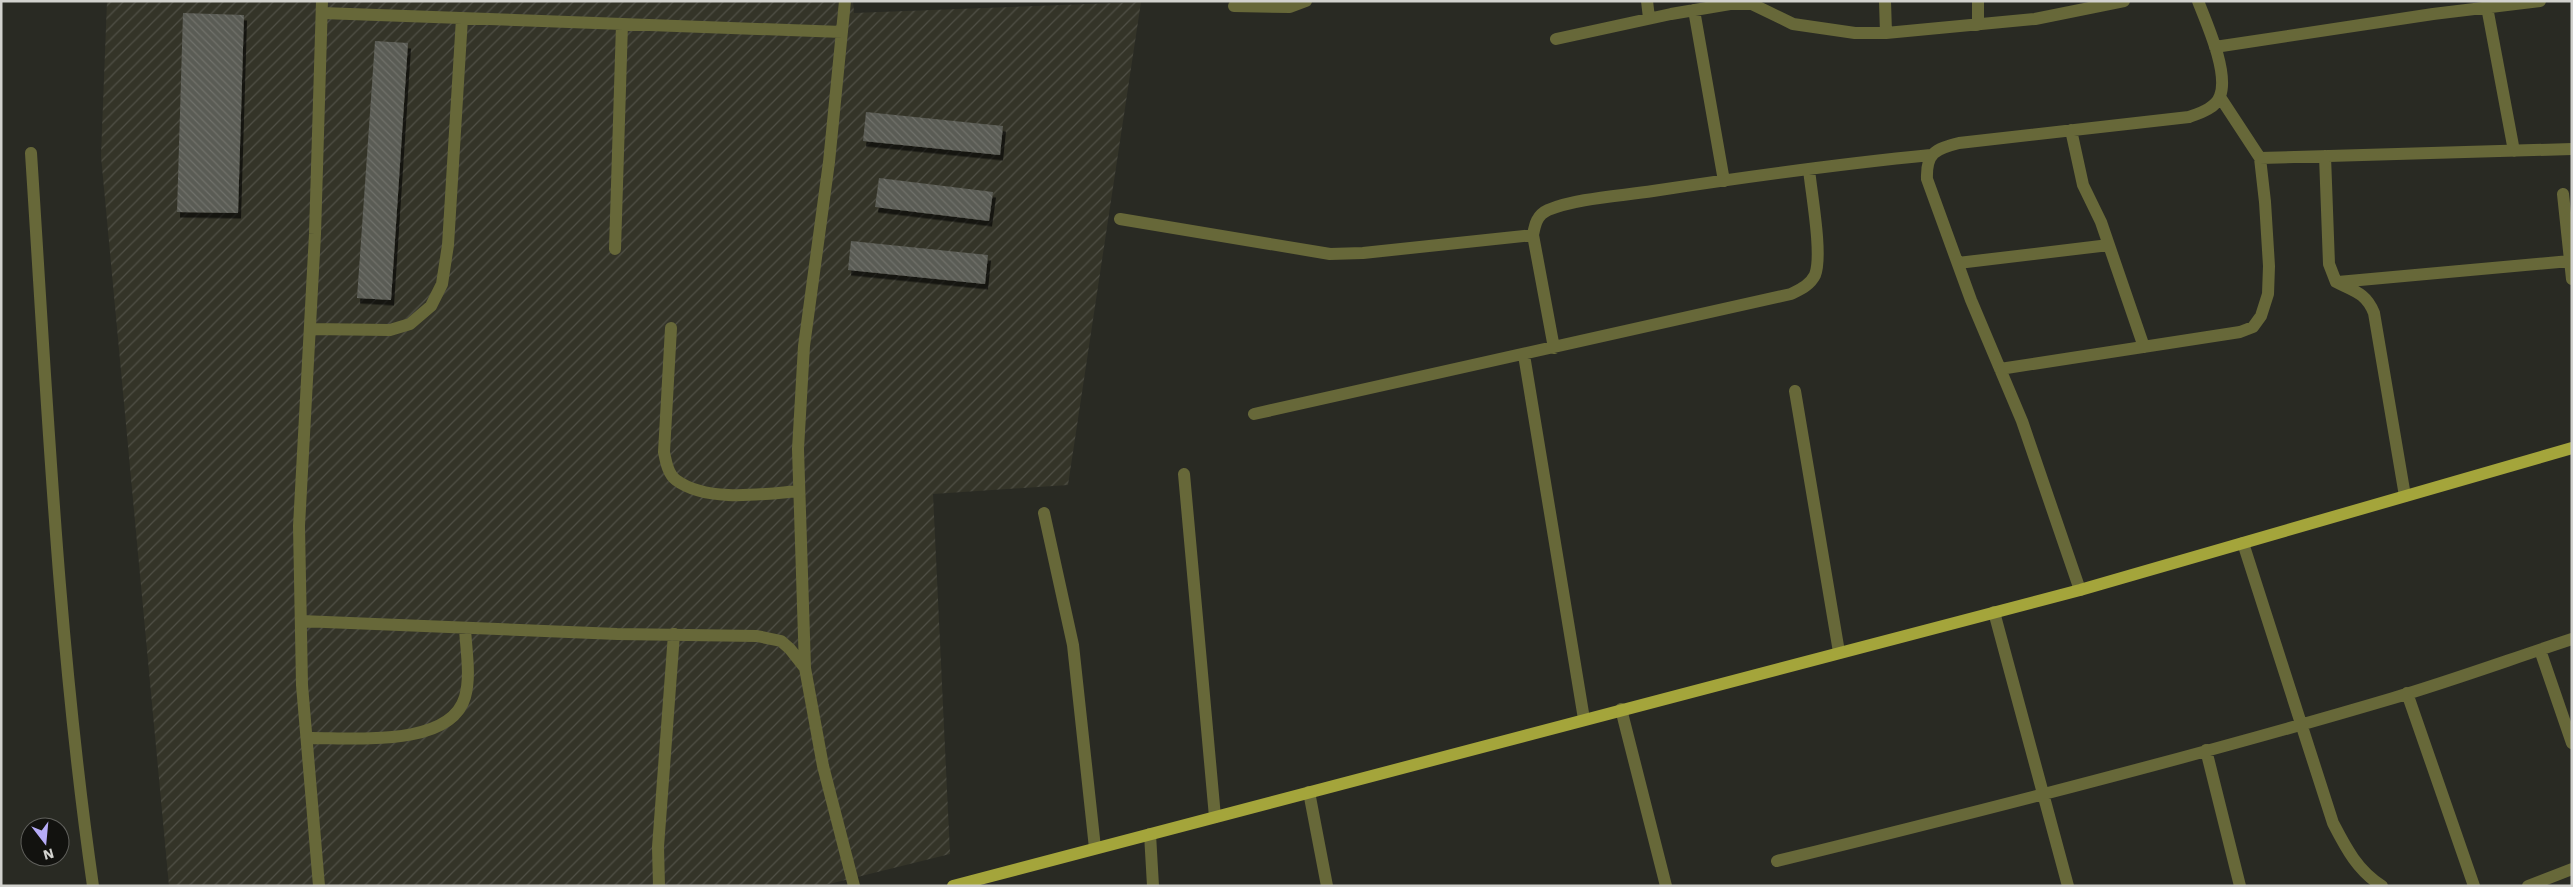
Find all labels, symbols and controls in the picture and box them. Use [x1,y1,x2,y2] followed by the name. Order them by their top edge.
[20,817,70,867] north arrow
[41,845,56,864] text: N

